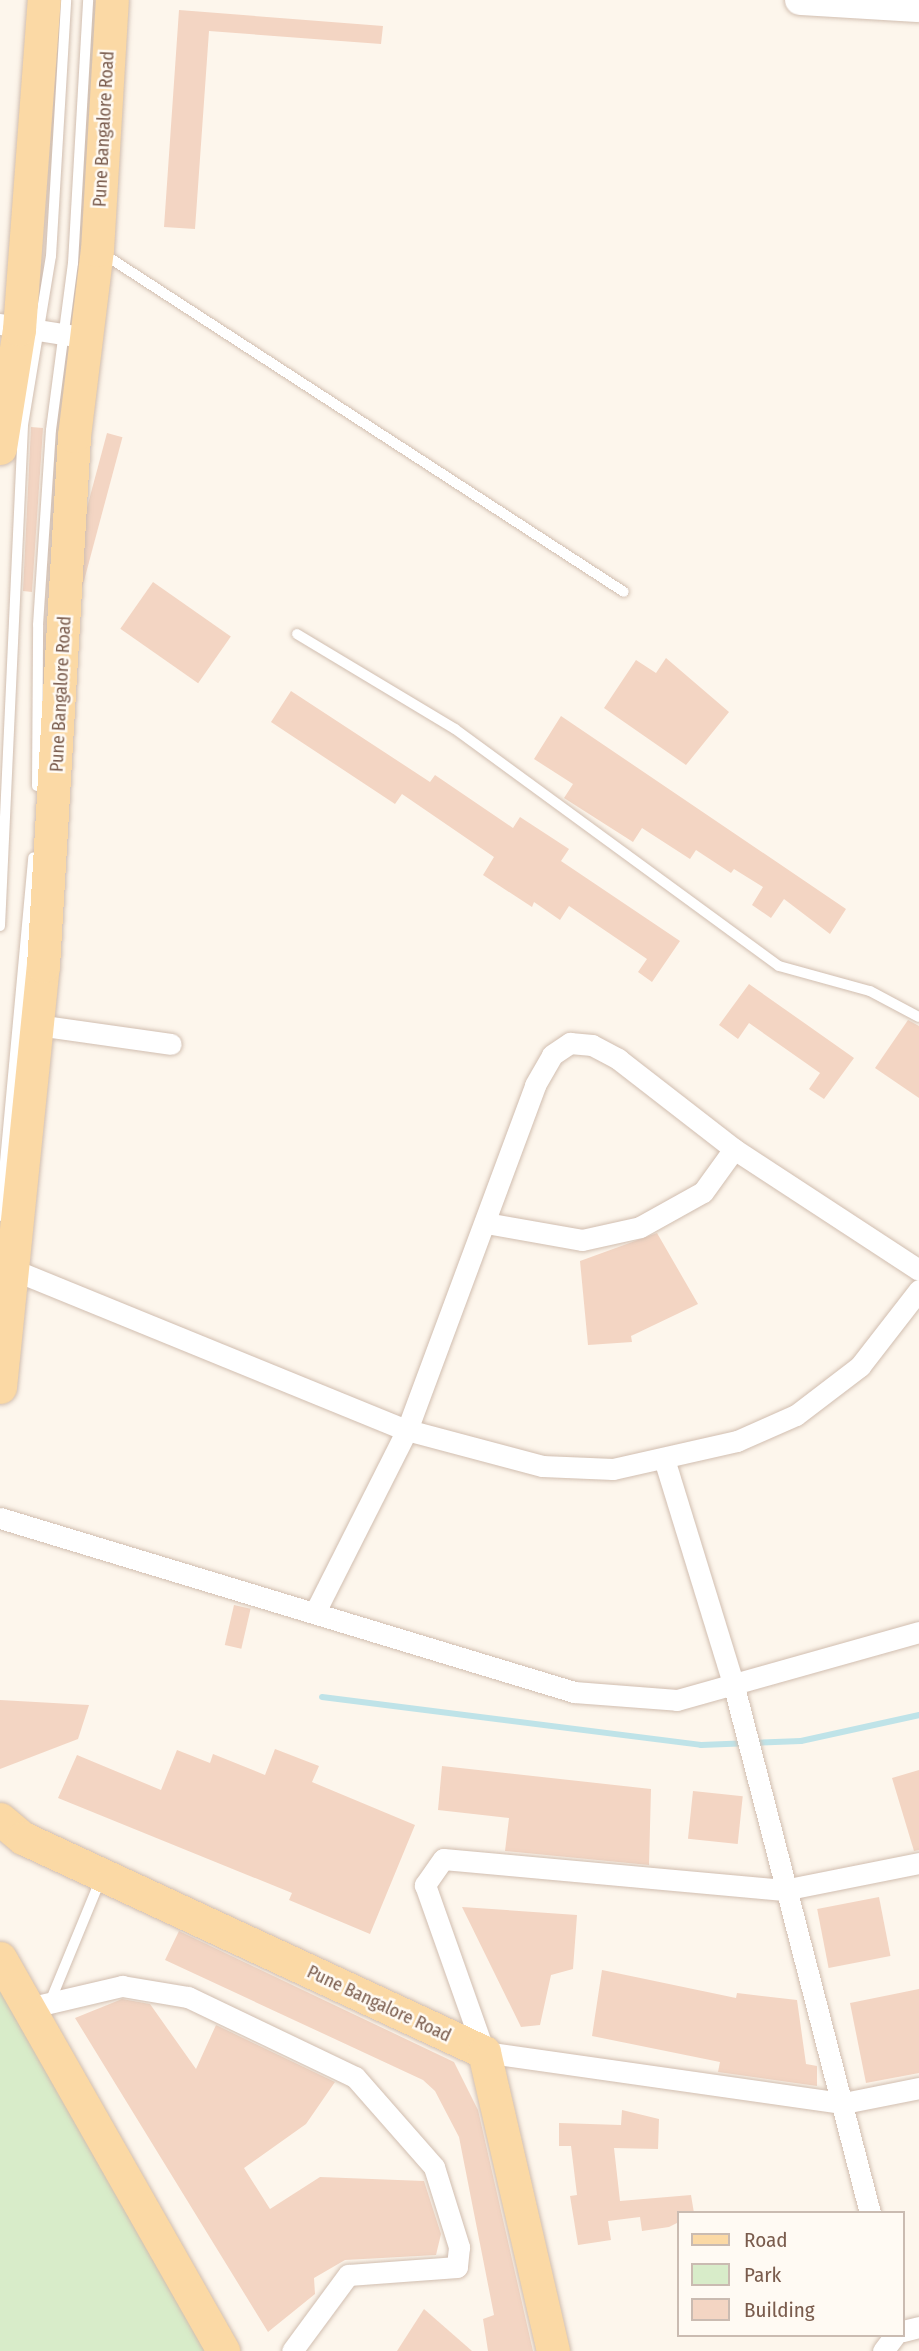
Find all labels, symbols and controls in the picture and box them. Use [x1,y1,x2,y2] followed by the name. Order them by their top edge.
[89,50,119,208] street label: Pune Bangalore Road
[46,615,76,773] street label: Pune Bangalore Road
[304,1961,454,2047] street label: Pune Bangalore Road
[678,2211,905,2337] legend
[744,2227,788,2253] text: Road
[744,2262,781,2288] text: Park
[744,2297,815,2323] text: Building

